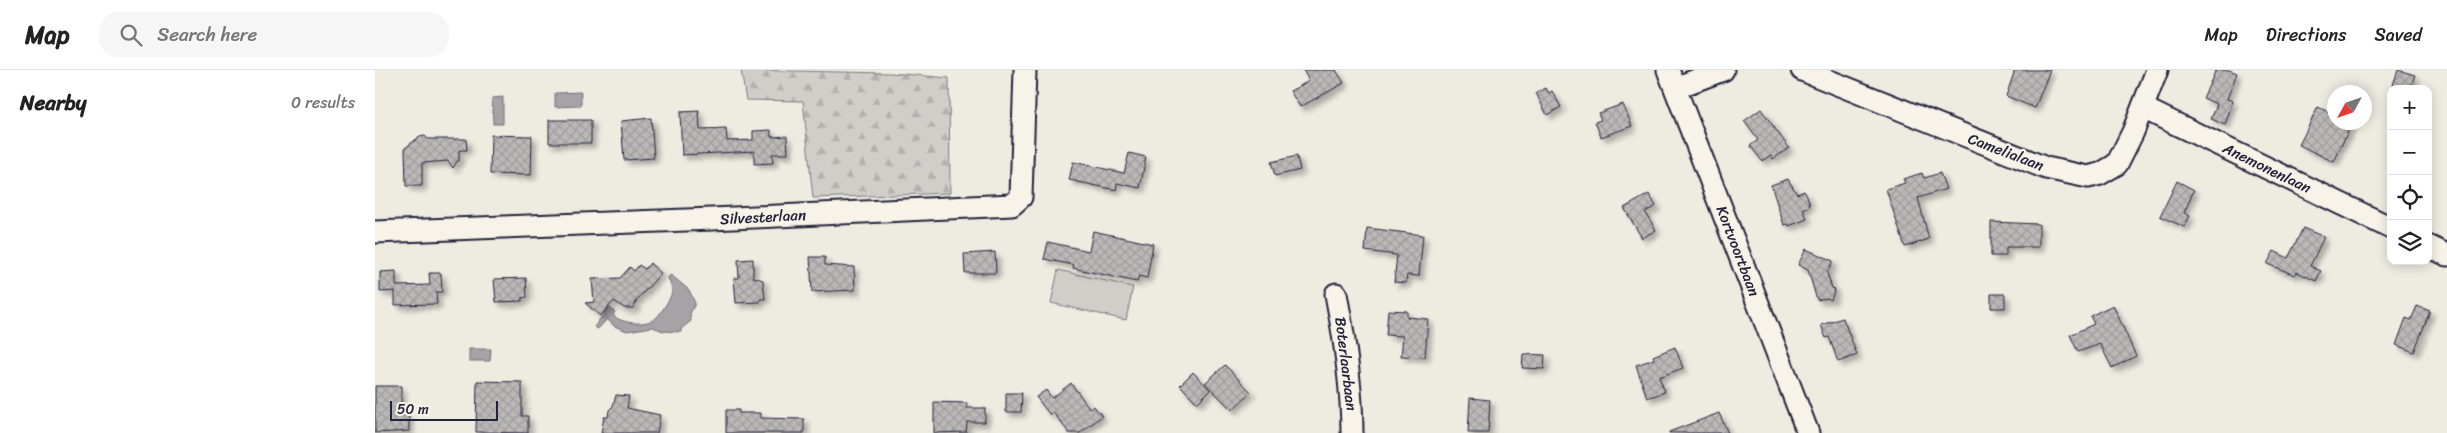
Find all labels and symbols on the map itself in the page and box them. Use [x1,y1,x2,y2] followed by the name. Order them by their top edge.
[2327,85,2372,130] north arrow
[1964,126,2048,178] street label: Camelialaan
[2217,135,2316,201] street label: Anemonenlaan
[719,202,807,232] street label: Silvesterlaan
[1709,202,1767,300] street label: Kortvoortbaan
[1327,316,1365,412] street label: Boterlaarbaan
[390,398,497,421] scale bar

